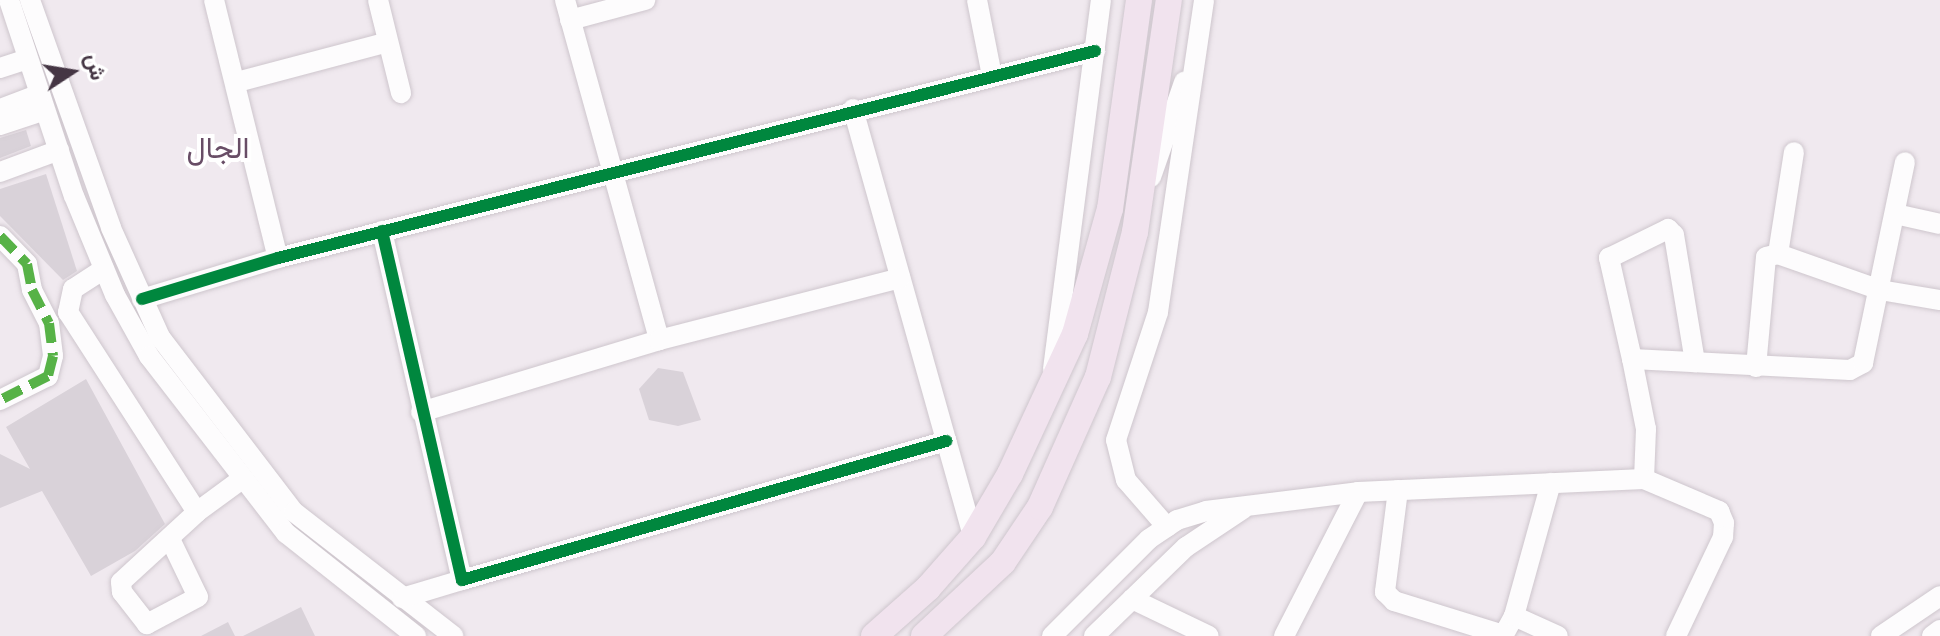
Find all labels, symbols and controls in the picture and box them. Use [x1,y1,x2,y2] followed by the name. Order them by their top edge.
[32,32,112,112] north arrow
[79,51,113,83] text: ش
[186,130,250,166] district label: الجال

